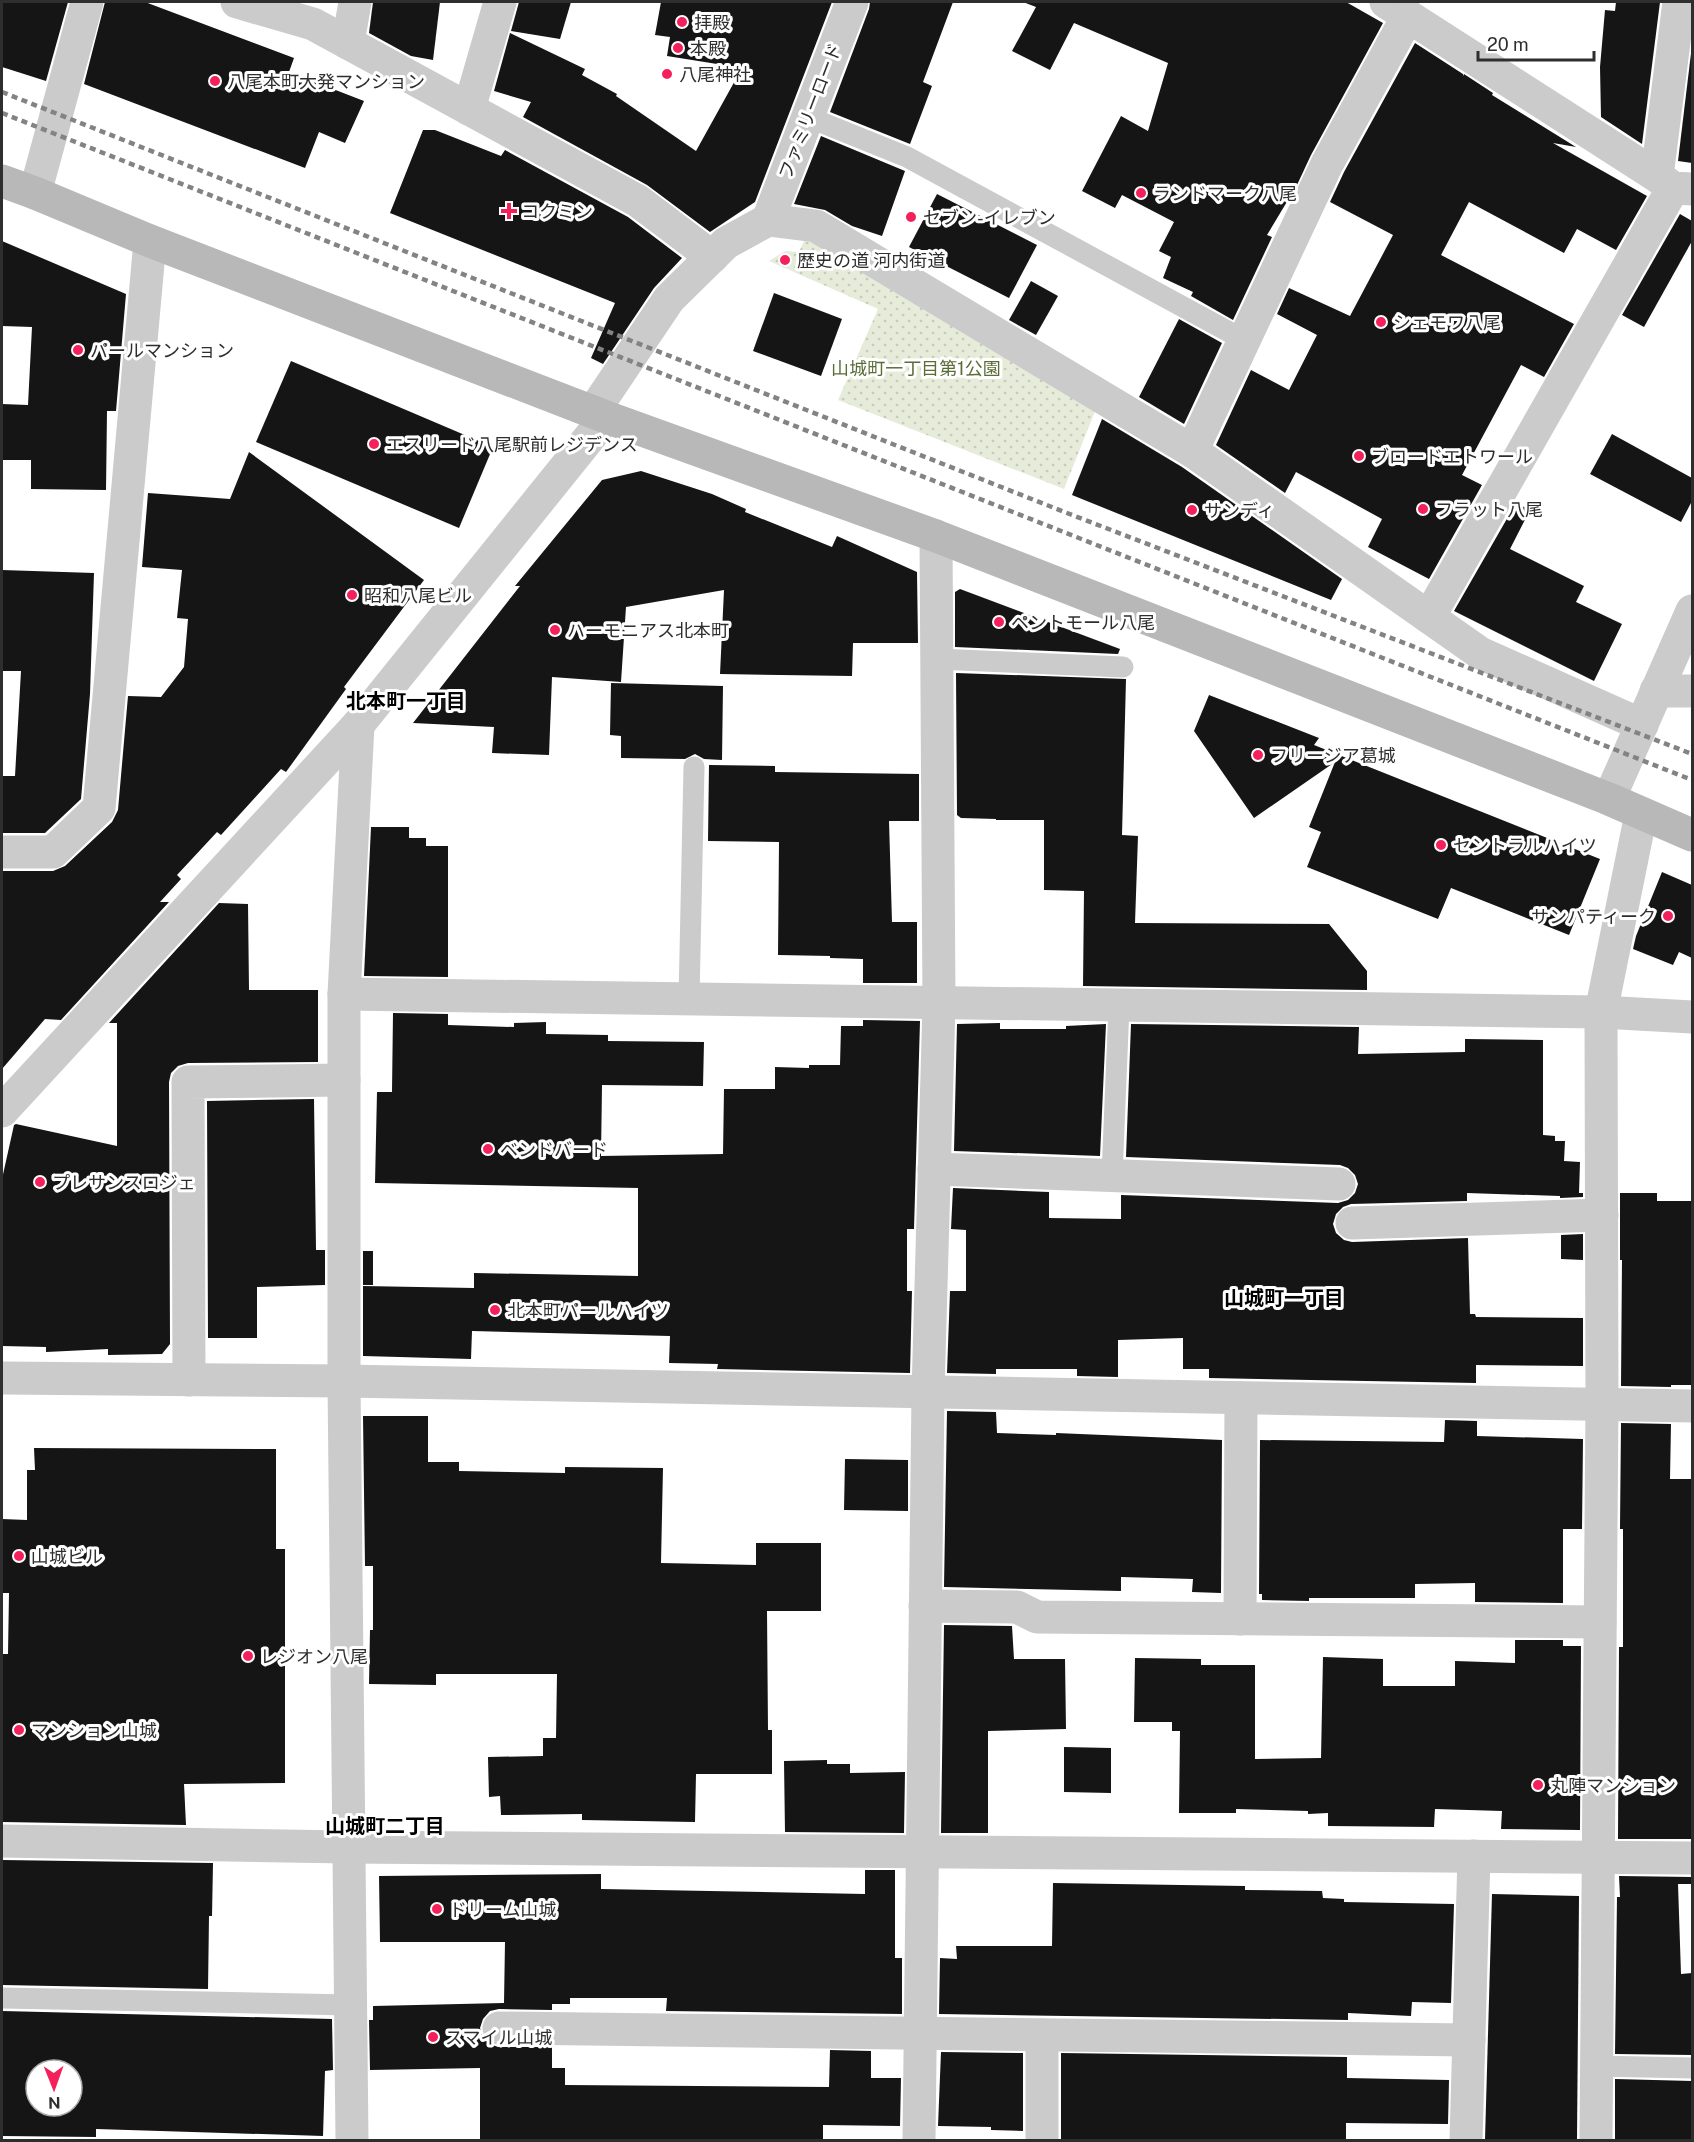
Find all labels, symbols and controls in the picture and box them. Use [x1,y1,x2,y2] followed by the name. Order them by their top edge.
[694,12,730,33] place label: 拝殿
[675,15,689,29] marker: 拝殿
[1478,24,1594,62] scale bar
[1487,34,1529,55] text: 20 m
[690,38,726,59] place label: 本殿
[774,40,846,182] street label: ファミリーロード
[671,41,685,55] marker: 本殿
[679,64,751,85] place label: 八尾神社
[660,67,674,81] marker: 八尾神社
[227,71,425,92] place label: 八尾本町大発マンション
[208,74,222,88] marker: 八尾本町大発マンション
[1153,183,1297,204] place label: ランドマーク八尾
[1134,186,1148,200] marker: ランドマーク八尾
[521,201,593,222] place label: コクミン
[502,204,516,218] marker: コクミン
[923,207,1056,228] place label: セブン-イレブン
[904,210,918,224] marker: セブン-イレブン
[797,250,945,271] place label: 歴史の道 河内街道
[778,253,792,267] marker: 歴史の道 河内街道
[1393,312,1501,333] place label: シェモワ八尾
[1374,315,1388,329] marker: シェモワ八尾
[90,340,234,361] place label: パールマンション
[71,343,85,357] marker: パールマンション
[831,358,1001,379] park label: 山城町一丁目第1公園
[386,434,638,455] place label: エスリード八尾駅前レジデンス
[367,437,381,451] marker: エスリード八尾駅前レジデンス
[1371,446,1533,467] place label: ブロードエトワール
[1352,449,1366,463] marker: ブロードエトワール
[1435,499,1543,520] place label: フラット八尾
[1204,500,1275,521] place label: サンディ
[1416,502,1430,516] marker: フラット八尾
[1185,503,1199,517] marker: サンディ
[364,585,472,606] place label: 昭和八尾ビル
[345,588,359,602] marker: 昭和八尾ビル
[1011,612,1155,633] place label: ペントモール八尾
[992,615,1006,629] marker: ペントモール八尾
[567,620,729,641] place label: ハーモニアス北本町
[548,623,562,637] marker: ハーモニアス北本町
[346,689,466,713] district label: 北本町一丁目
[1270,745,1396,766] place label: フリージア葛城
[1251,748,1265,762] marker: フリージア葛城
[1453,835,1597,856] place label: セントラルハイツ
[1434,838,1448,852] marker: セントラルハイツ
[1531,906,1656,927] place label: サンパティーク
[1661,909,1675,923] marker: サンパティーク
[500,1139,608,1160] place label: ベンドバード
[481,1142,495,1156] marker: ベンドバード
[52,1172,196,1193] place label: プレサンスロジェ
[33,1175,47,1189] marker: プレサンスロジェ
[1224,1286,1344,1310] district label: 山城町一丁目
[507,1300,669,1321] place label: 北本町パールハイツ
[488,1303,502,1317] marker: 北本町パールハイツ
[31,1546,103,1567] place label: 山城ビル
[12,1549,26,1563] marker: 山城ビル
[260,1646,368,1667] place label: レジオン八尾
[241,1649,255,1663] marker: レジオン八尾
[31,1720,157,1741] place label: マンション山城
[12,1723,26,1737] marker: マンション山城
[1550,1775,1676,1796] place label: 丸陣マンション
[1531,1778,1545,1792] marker: 丸陣マンション
[325,1814,445,1838] district label: 山城町二丁目
[449,1899,556,1920] place label: ドリーム山城
[430,1902,444,1916] marker: ドリーム山城
[445,2027,552,2048] place label: スマイル山城
[426,2030,440,2044] marker: スマイル山城
[24,2058,84,2118] north arrow
[48,2093,61,2112] text: N

